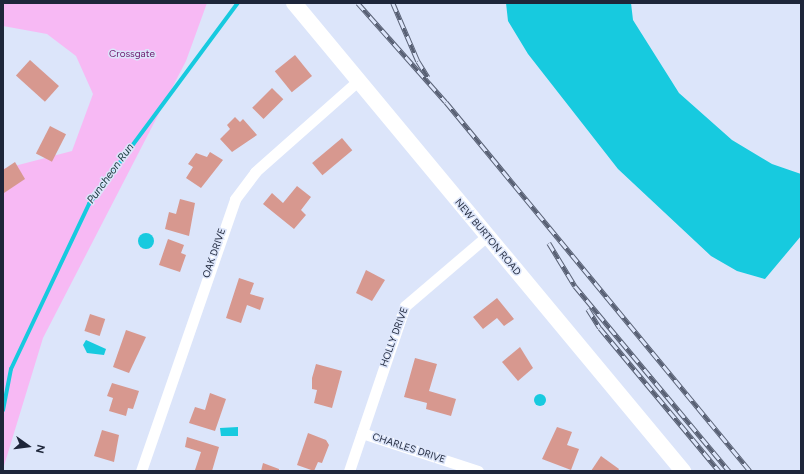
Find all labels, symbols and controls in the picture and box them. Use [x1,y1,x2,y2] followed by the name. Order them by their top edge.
[109,48,155,60] park label: Crossgate
[85,141,137,207] water label: Puncheon Run
[452,196,524,278] street label: NEW BURTON ROAD
[200,227,228,279] street label: OAK DRIVE
[378,305,410,369] street label: HOLLY DRIVE
[8,426,48,466] north arrow
[371,431,447,465] street label: CHARLES DRIVE
[33,443,47,455] text: N

